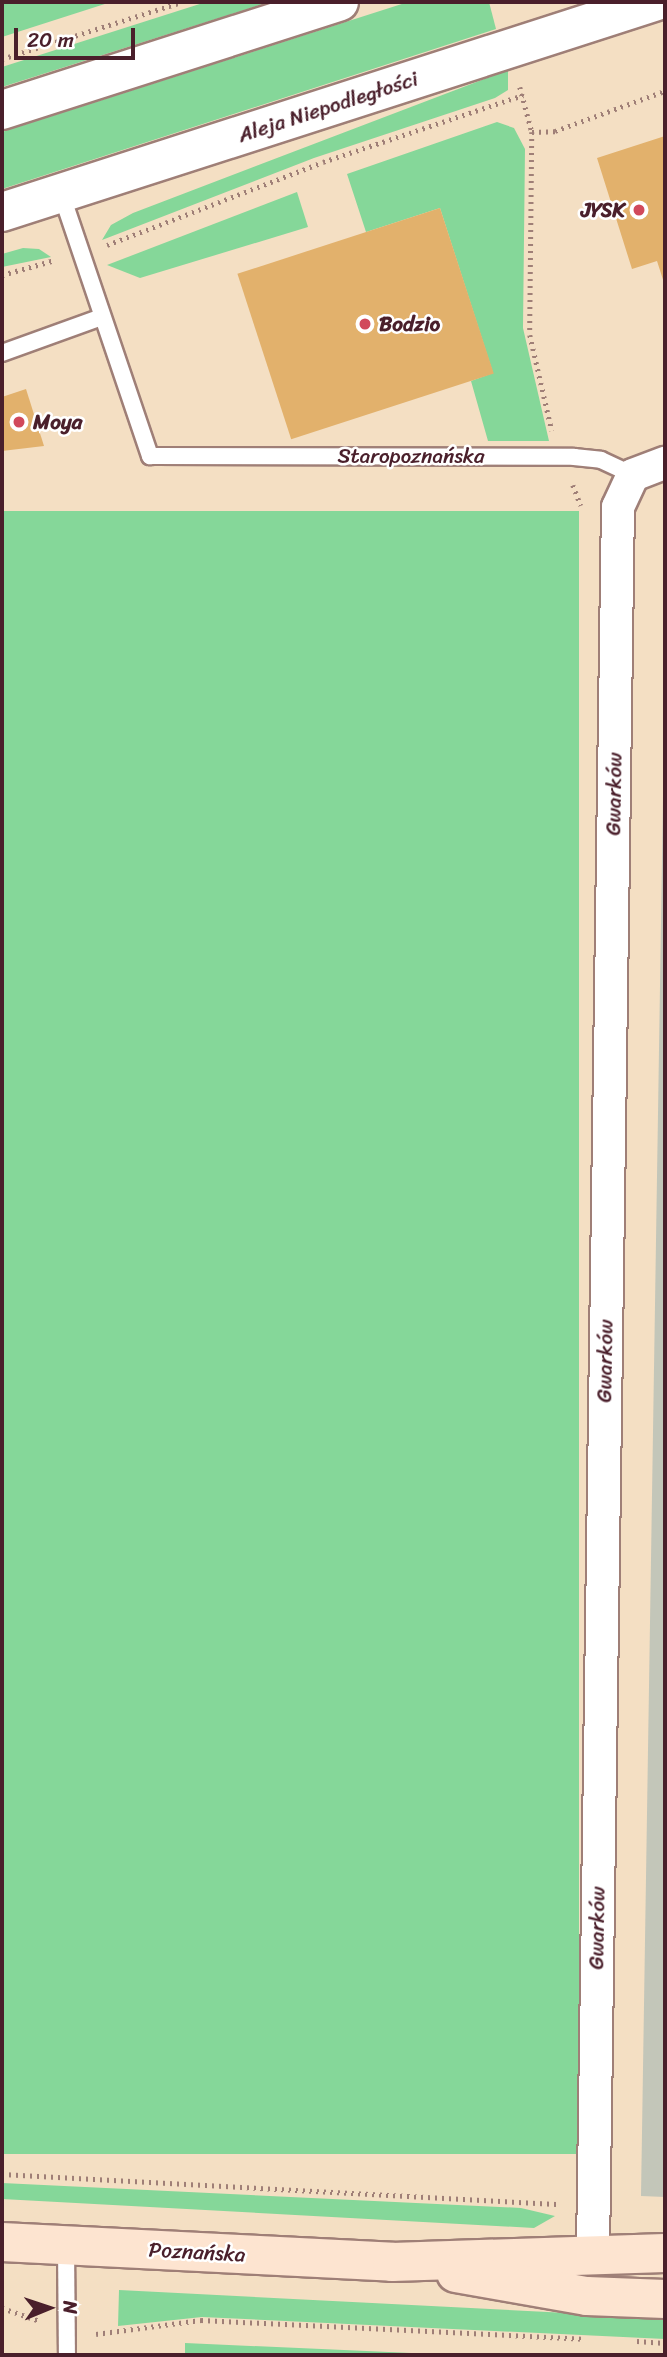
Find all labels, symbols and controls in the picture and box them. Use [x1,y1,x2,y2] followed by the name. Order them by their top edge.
[18,14,138,58] scale bar
[27,21,74,59] text: 20 m
[235,66,421,148] street label: Aleja Niepodległości
[581,197,625,223] place label: JYSK
[631,202,647,218] marker: JYSK
[379,311,440,337] place label: Bodzio
[357,316,373,332] marker: Bodzio
[33,409,82,435] place label: Moya
[11,414,27,430] marker: Moya
[337,443,485,469] street label: Staropoznańska
[601,752,627,836] street label: Gwarków
[592,1319,618,1403] street label: Gwarków
[584,1886,610,1970] street label: Gwarków
[148,2237,246,2267] street label: Poznańska
[14,2273,84,2343] north arrow
[54,2300,87,2314] text: N

